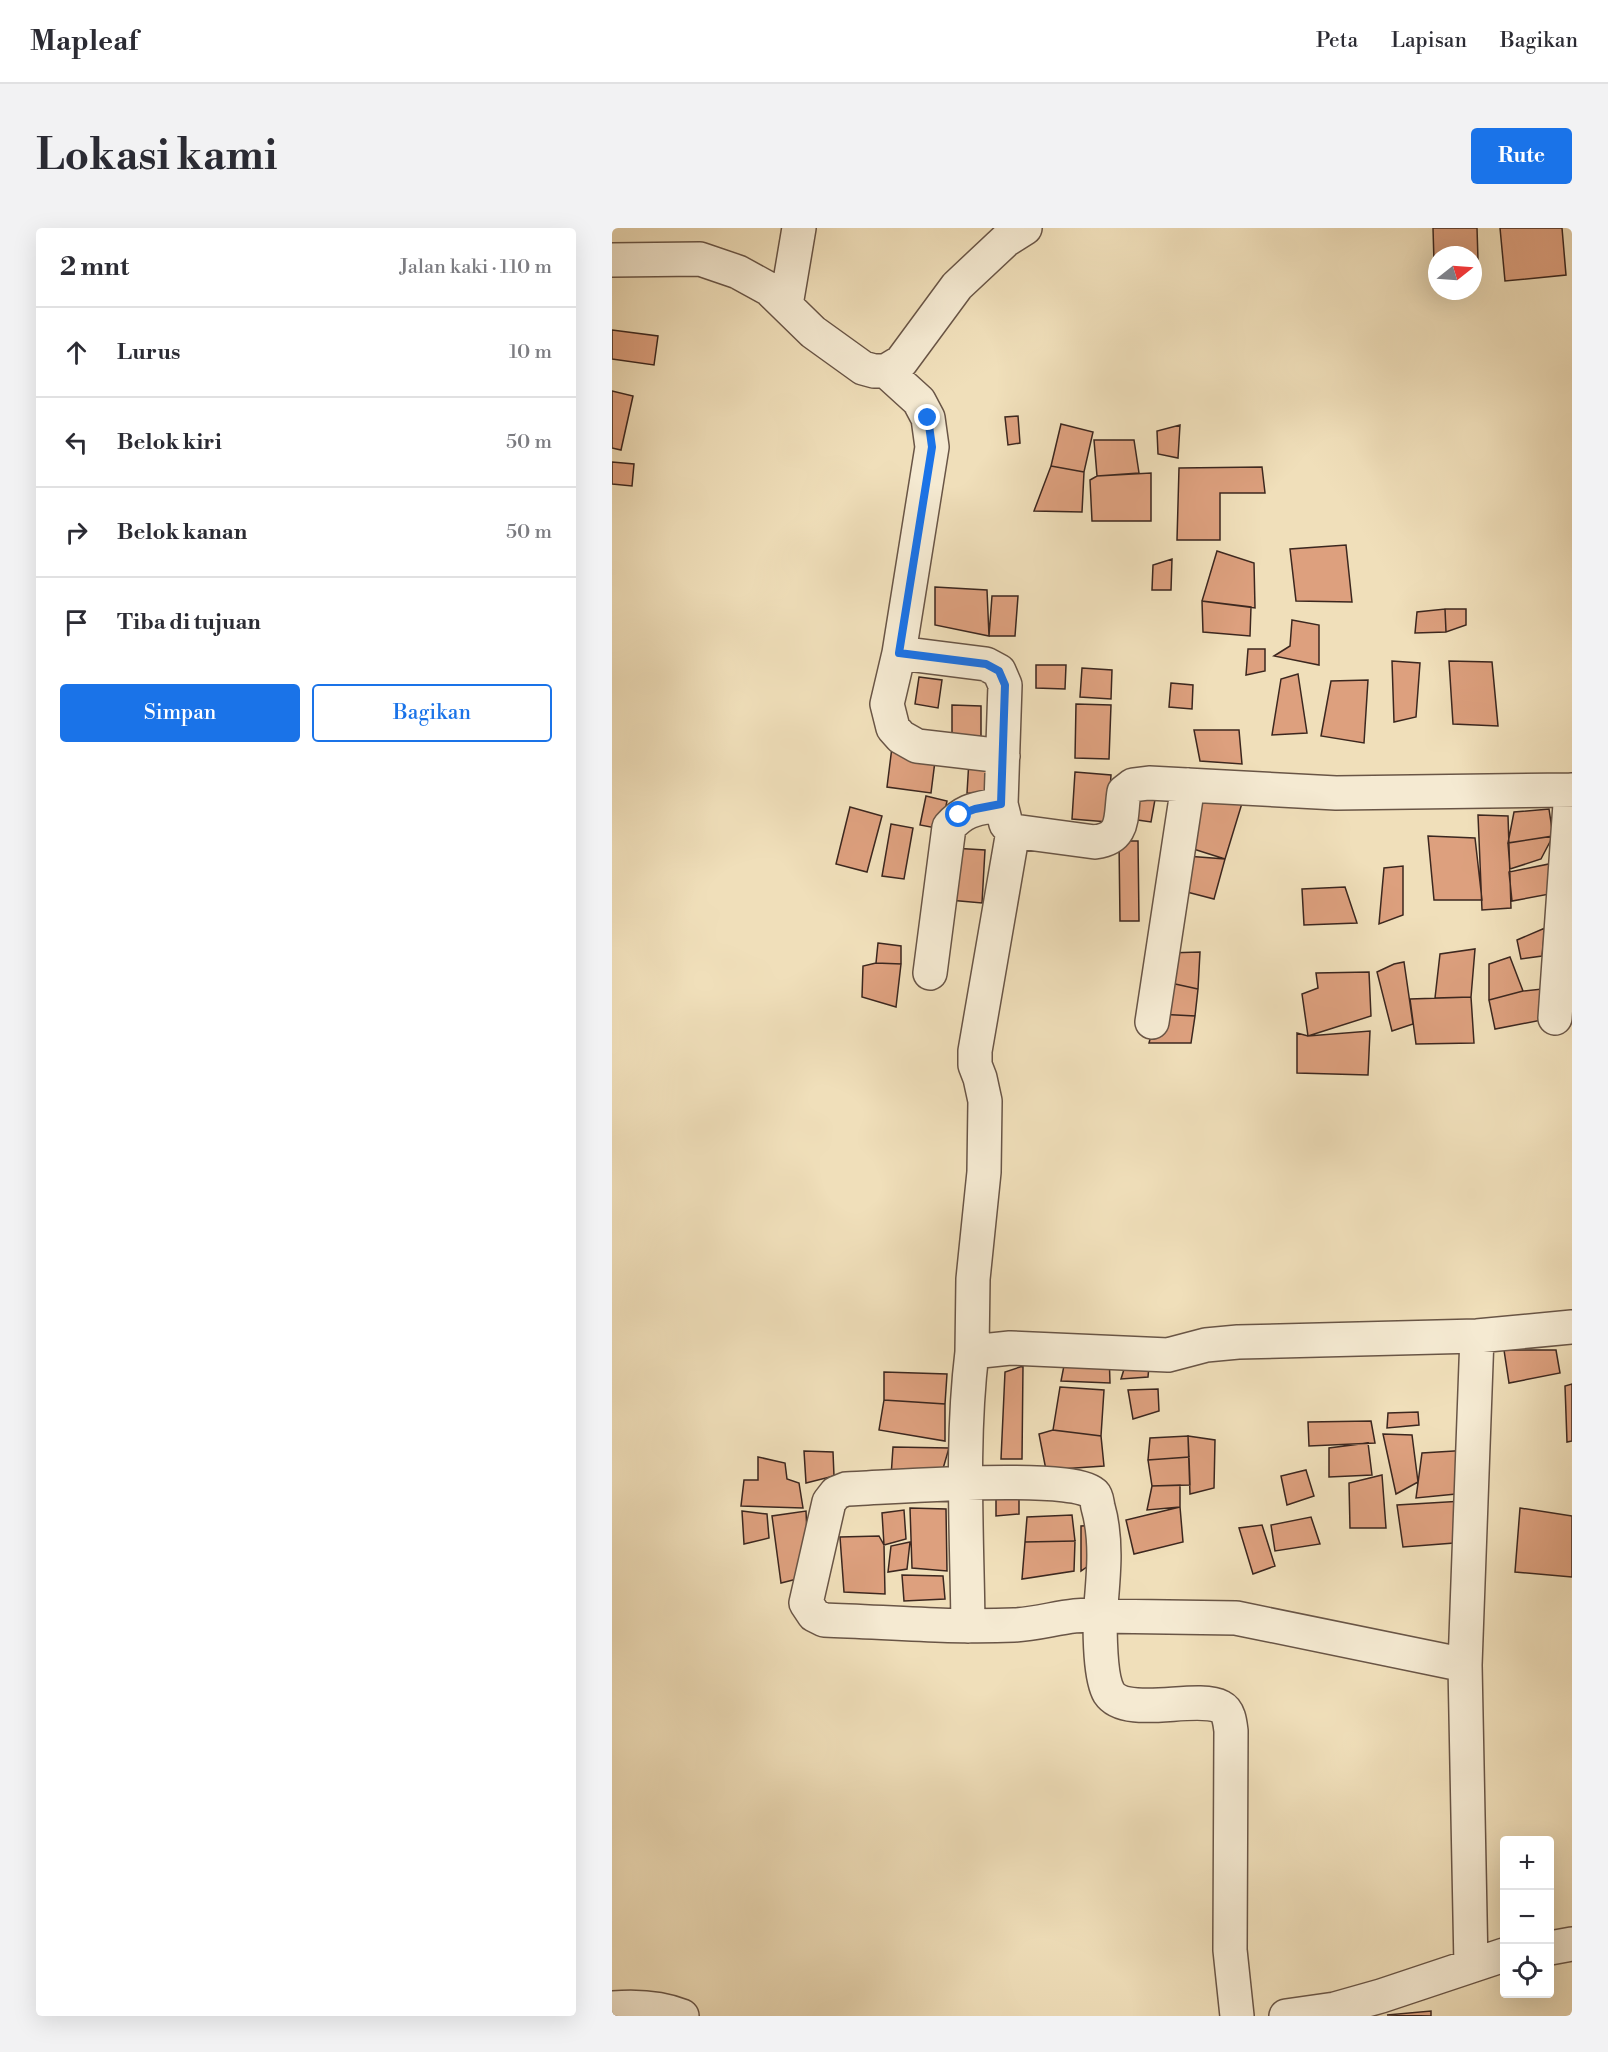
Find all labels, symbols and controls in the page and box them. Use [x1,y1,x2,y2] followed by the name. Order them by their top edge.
[30,24,138,59] text: Mapleaf
[1316,28,1358,54] text: Peta
[1391,28,1467,54] text: Lapisan
[1500,28,1578,54] text: Bagikan
[1471,128,1572,184] button: Rute
[36,130,277,183] text: Lokasi kami
[1428,246,1482,300] north arrow
[60,251,129,283] text: 2 mnt
[399,255,552,280] text: Jalan kaki · 110 m
[60,336,93,369] icon: ahead
[117,339,180,366] text: Lurus
[509,340,552,365] text: 10 m
[914,404,940,430] route end
[60,426,93,459] icon: left
[117,429,222,456] text: Belok kiri
[506,430,552,455] text: 50 m
[60,516,93,549] icon: right
[117,519,247,546] text: Belok kanan
[506,520,552,545] text: 50 m
[60,606,93,639] icon: arrive
[117,609,261,636] text: Tiba di tujuan
[60,684,300,742] button: Simpan
[312,684,552,742] button: Bagikan
[945,801,971,827] route start
[1500,1836,1554,1998] map controls
[1500,1836,1554,1890] button: +
[1500,1890,1554,1944] button: −
[1500,1944,1554,1998] button: locate

